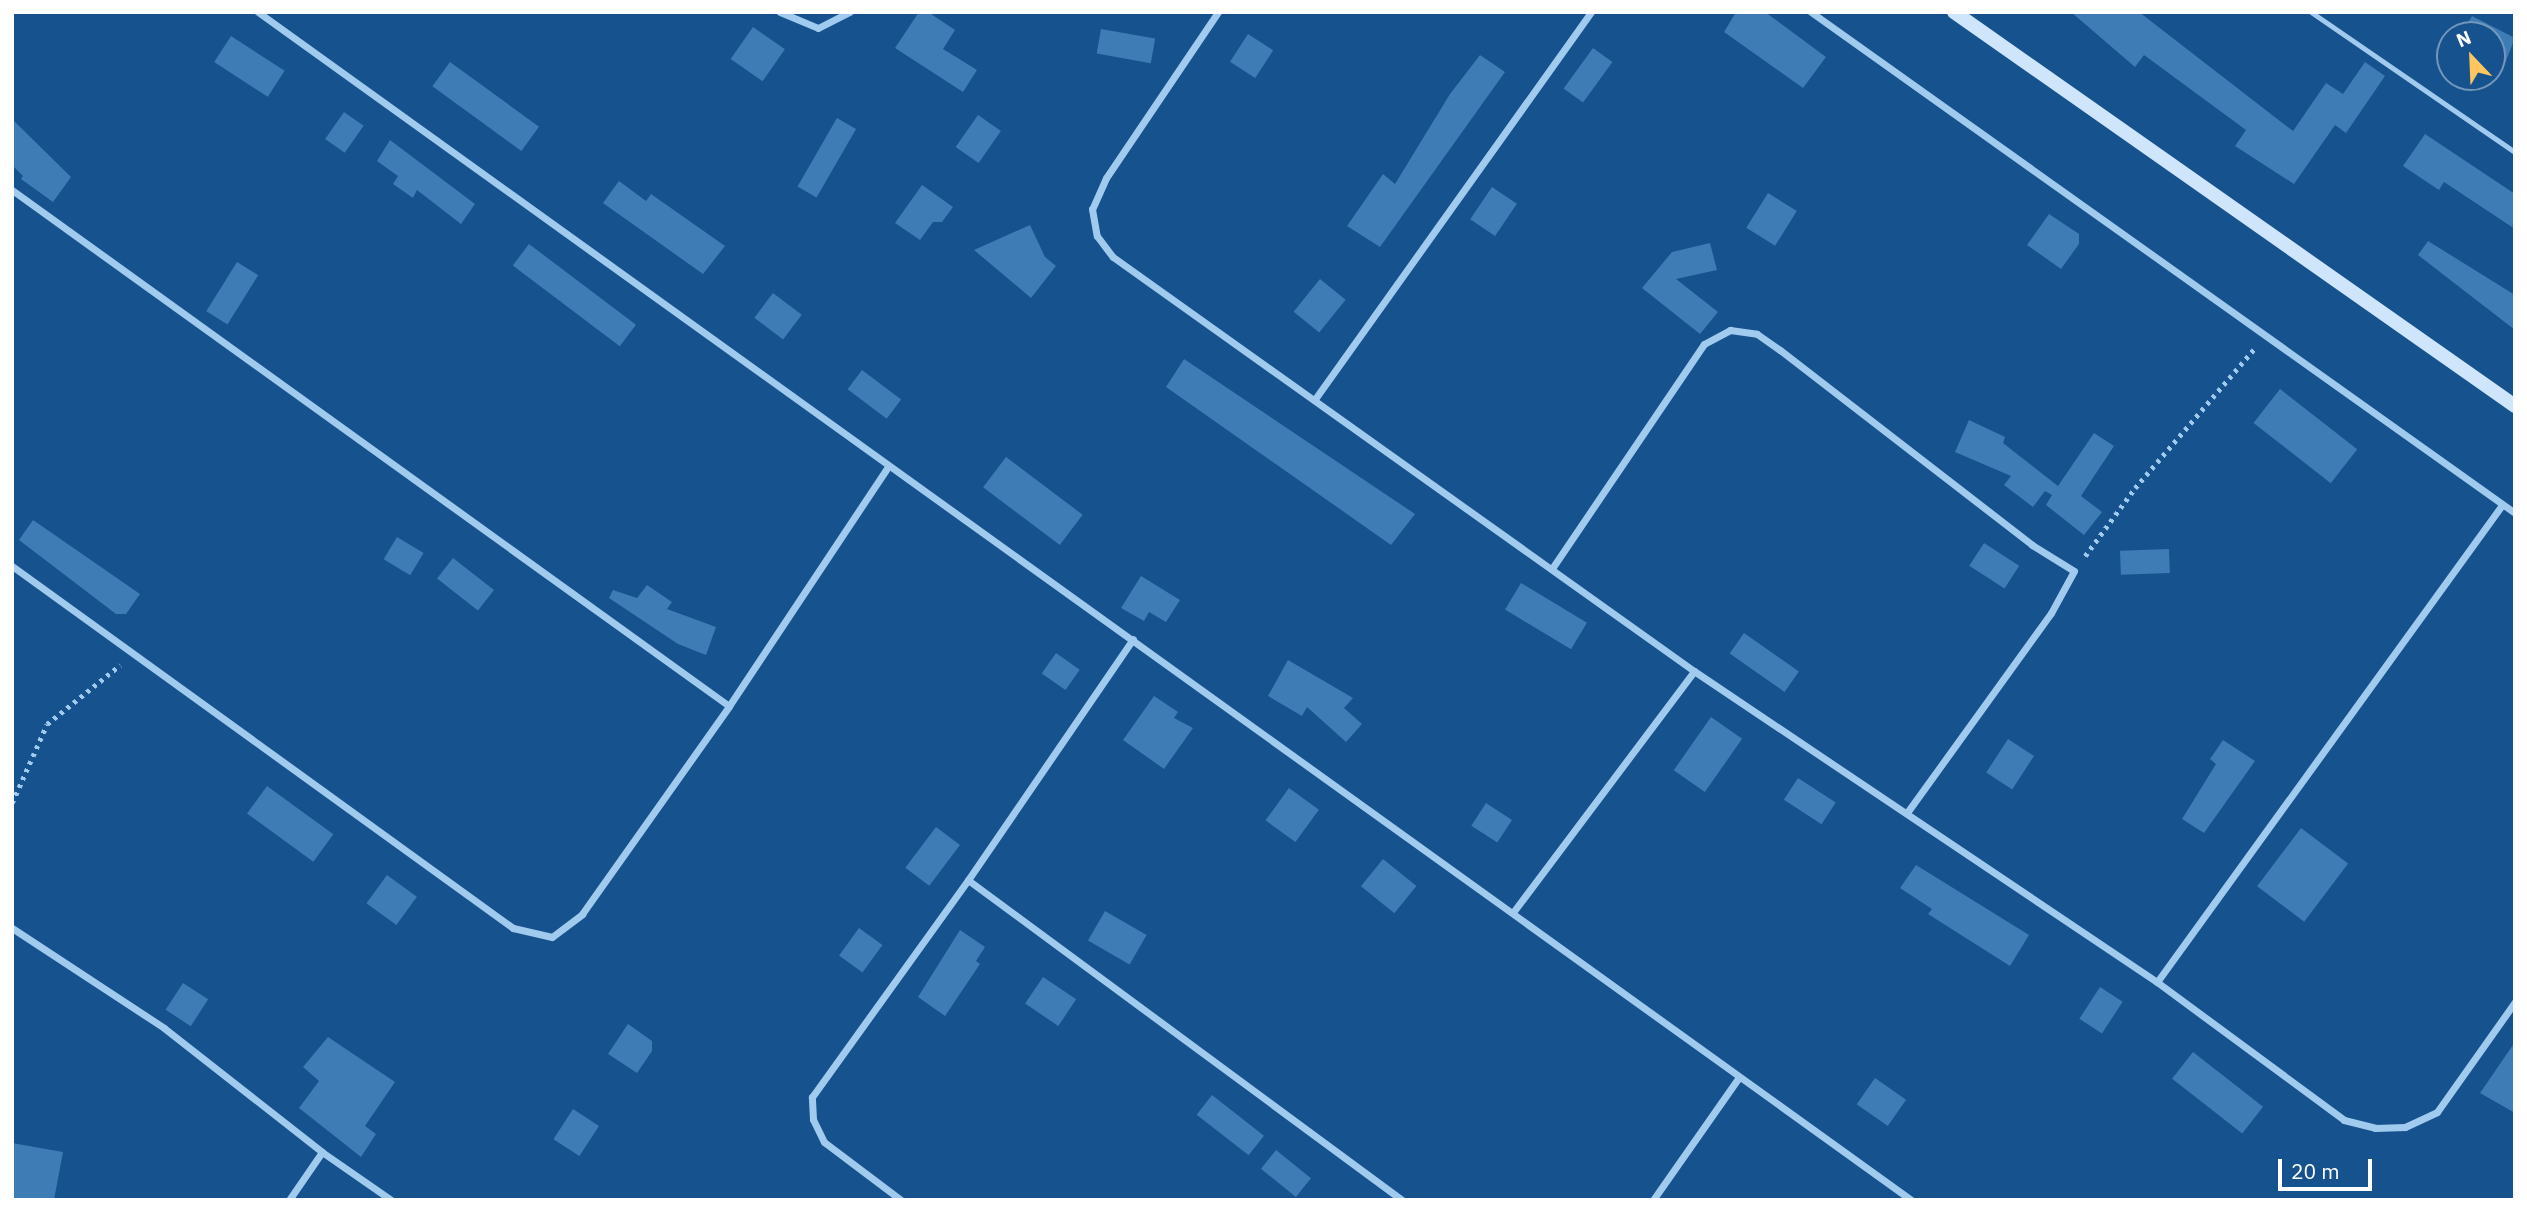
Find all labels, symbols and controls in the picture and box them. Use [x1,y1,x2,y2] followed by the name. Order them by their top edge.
[2436,21,2506,91] north arrow
[2453,25,2475,52] text: N
[2282,1146,2376,1190] scale bar
[2291,1157,2340,1185] text: 20 m

